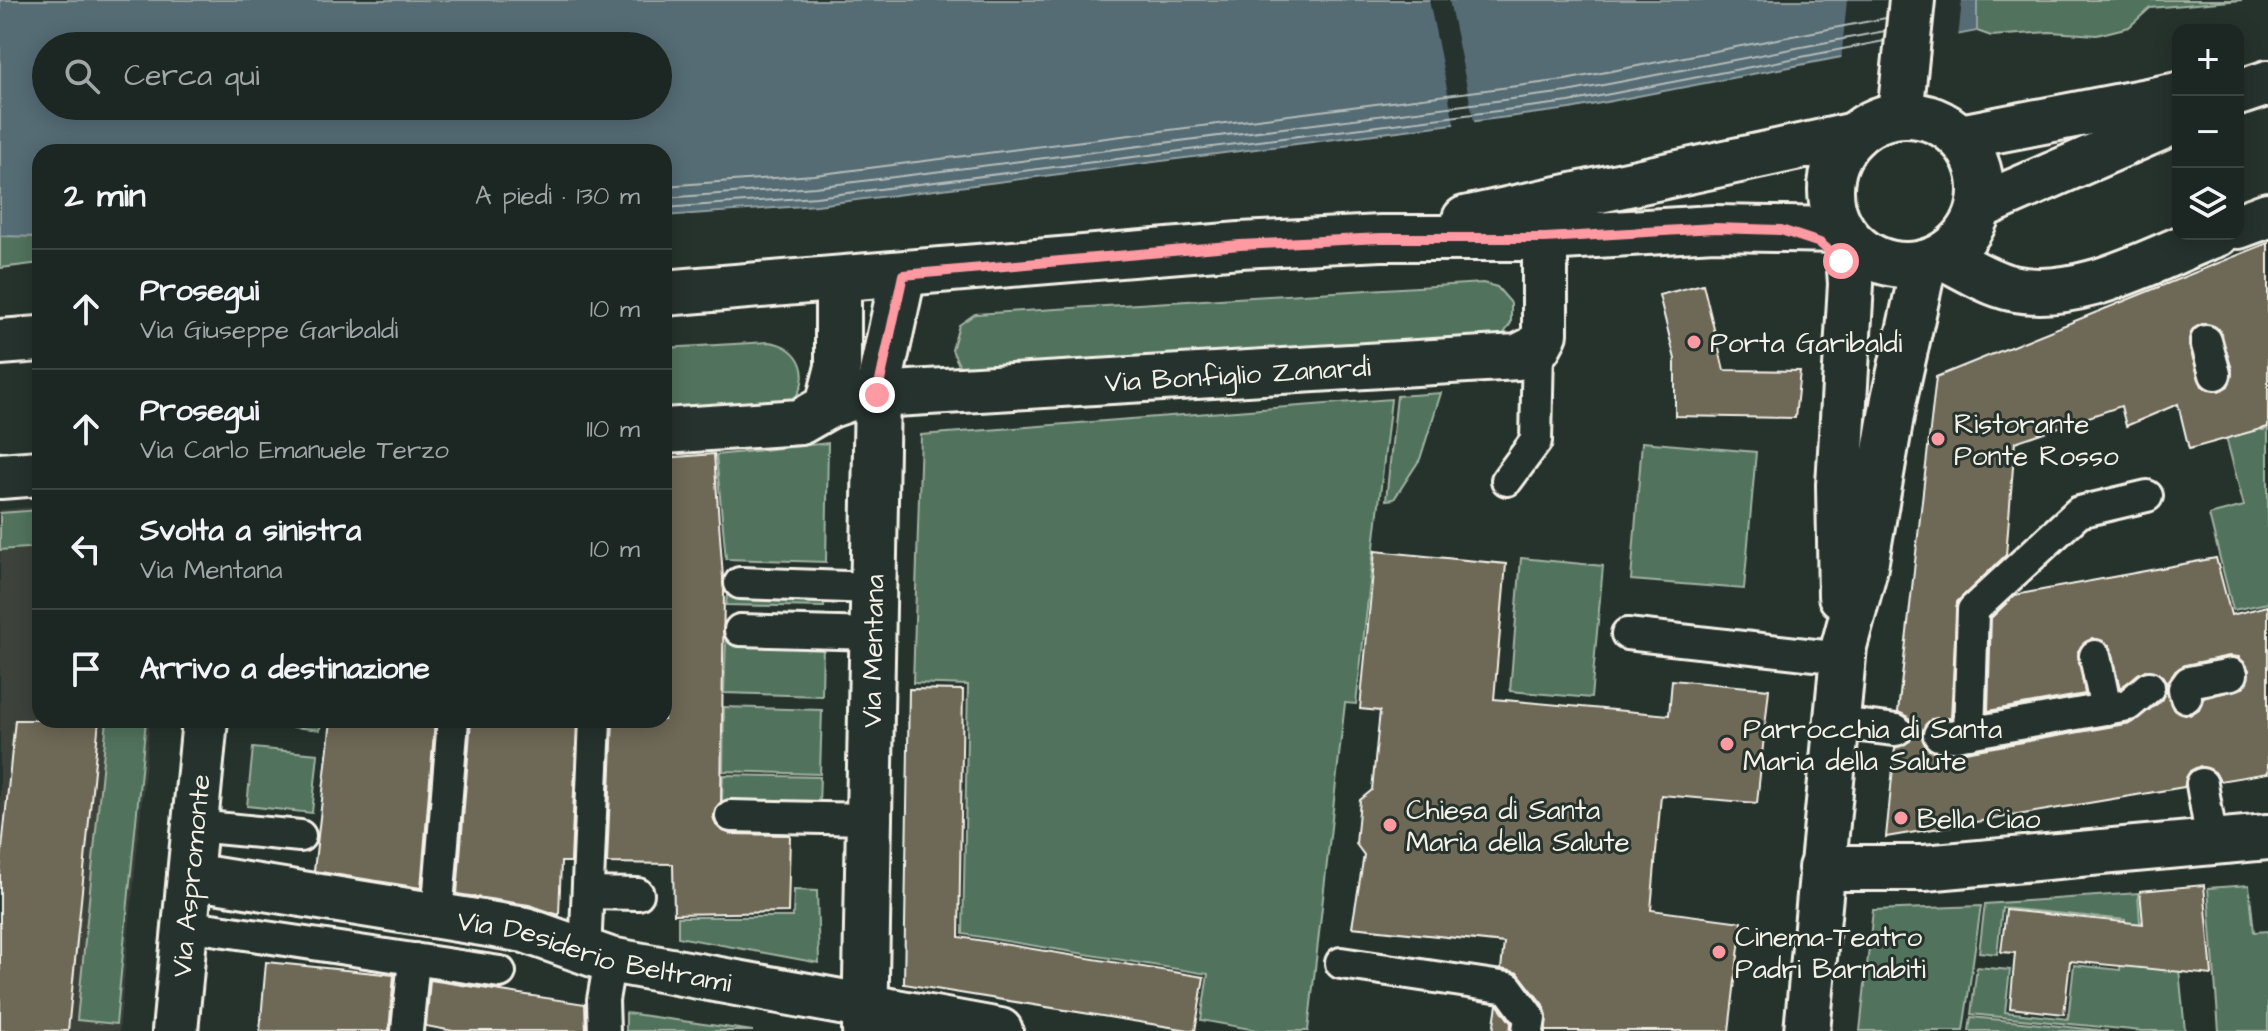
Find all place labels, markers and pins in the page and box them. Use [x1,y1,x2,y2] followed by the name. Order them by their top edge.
[1710,324,1902,363] place label: Porta Garibaldi
[1685,333,1703,351] marker: Porta Garibaldi
[1954,405,2119,476] place label: Ristorante Ponte Rosso
[1929,430,1947,448] marker: Ristorante Ponte Rosso
[1743,710,2002,781] place label: Parrocchia di Santa Maria della Salute
[1718,735,1736,753] marker: Parrocchia di Santa Maria della Salute
[1406,791,1630,862] place label: Chiesa di Santa Maria della Salute
[1917,800,2041,839] place label: Bella Ciao
[1892,809,1910,827] marker: Bella Ciao
[1381,816,1399,834] marker: Chiesa di Santa Maria della Salute
[1735,918,1926,989] place label: Cinema-Teatro Padri Barnabiti
[1710,943,1728,961] marker: Cinema-Teatro Padri Barnabiti

